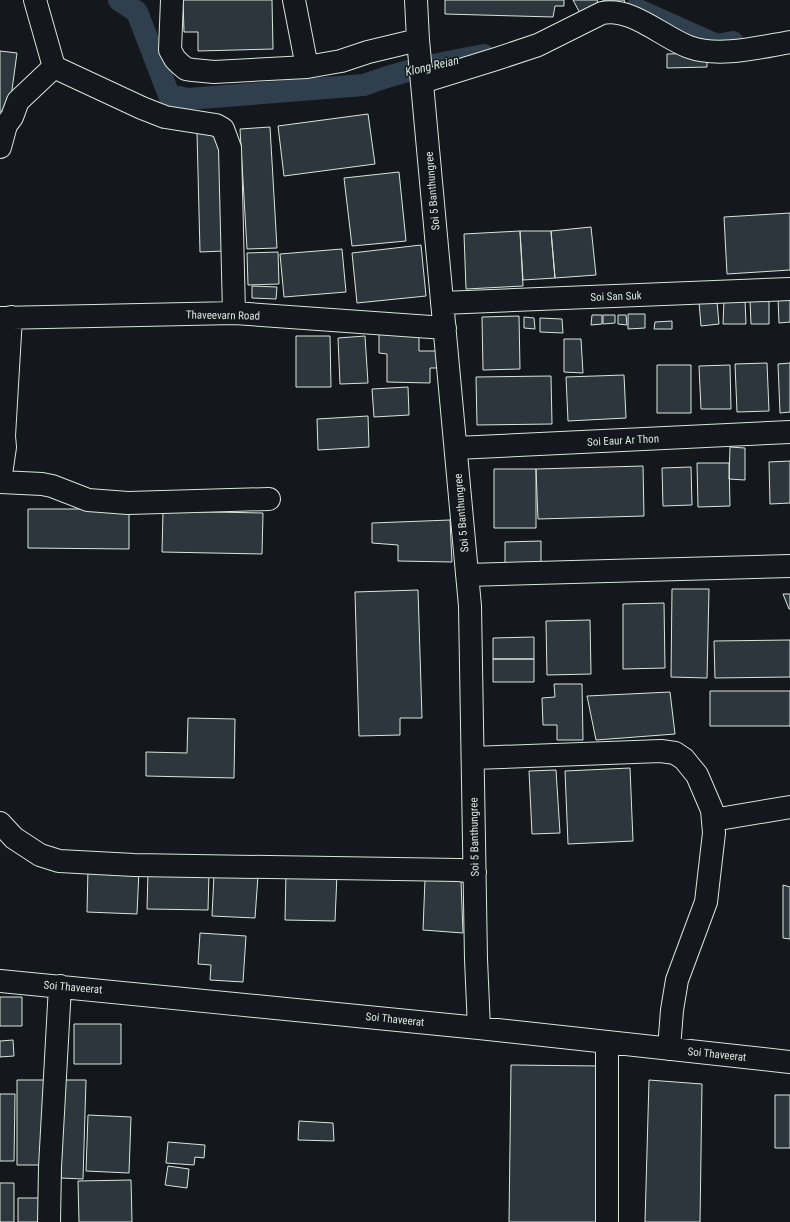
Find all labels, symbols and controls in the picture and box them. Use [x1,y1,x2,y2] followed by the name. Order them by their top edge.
[404,53,460,79] water label: Klong Reian
[423,151,442,231] street label: Soi 5 Banthungree
[590,289,642,304] street label: Soi San Suk
[186,308,260,323] street label: Thaveevarn Road
[587,432,659,449] street label: Soi Eaur Ar Thon
[452,473,471,553] street label: Soi 5 Banthungree
[467,797,482,877] street label: Soi 5 Banthungree
[43,978,103,997] street label: Soi Thaveerat
[365,1010,425,1029] street label: Soi Thaveerat
[687,1045,747,1064] street label: Soi Thaveerat

